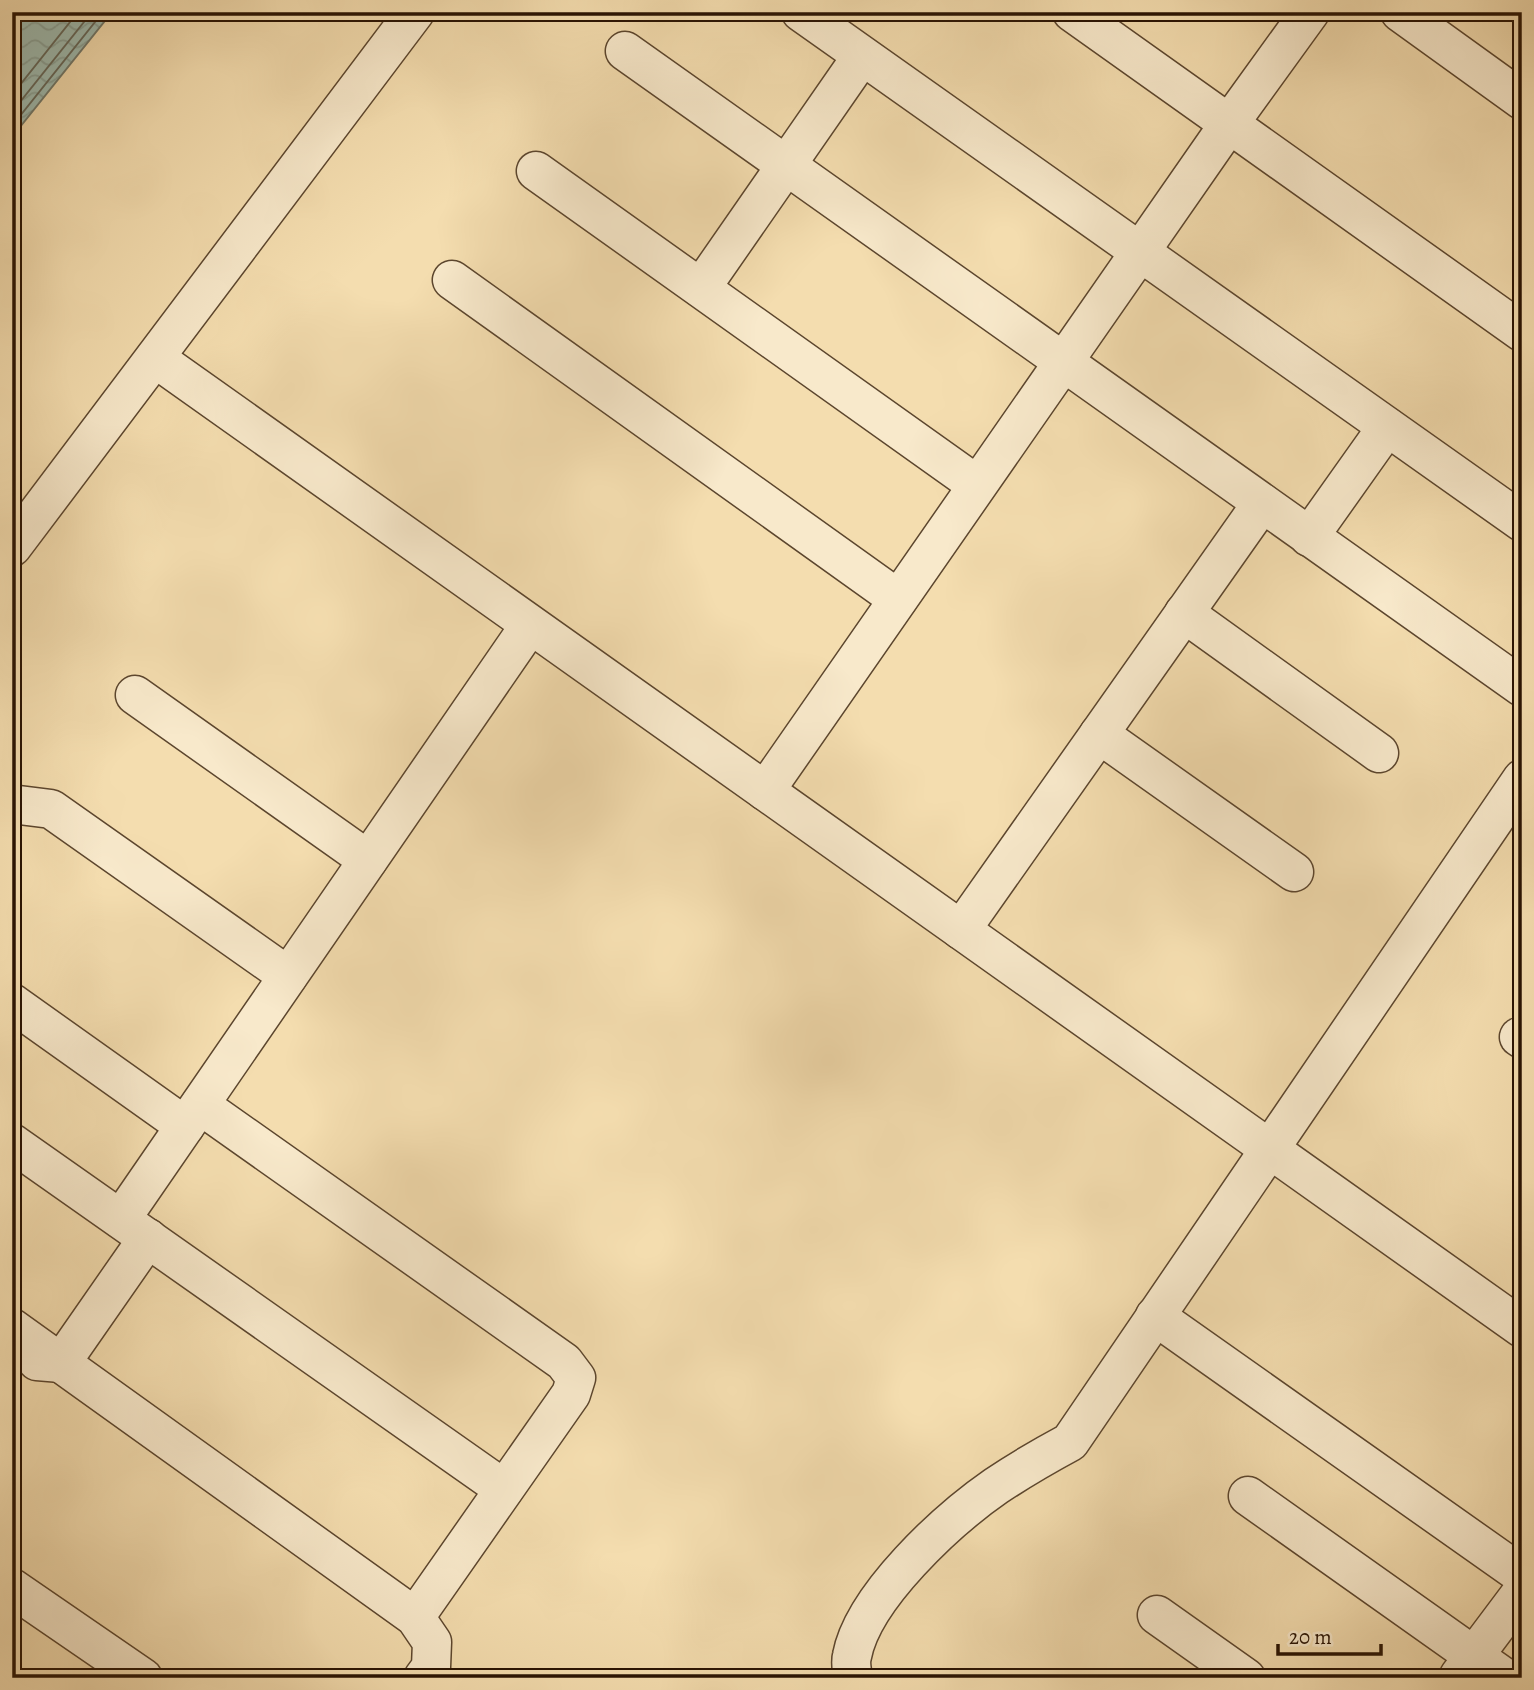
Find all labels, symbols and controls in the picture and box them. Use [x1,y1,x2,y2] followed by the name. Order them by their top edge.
[1278,1613,1382,1657] scale bar
[1289,1623,1332,1651] text: 20 m

